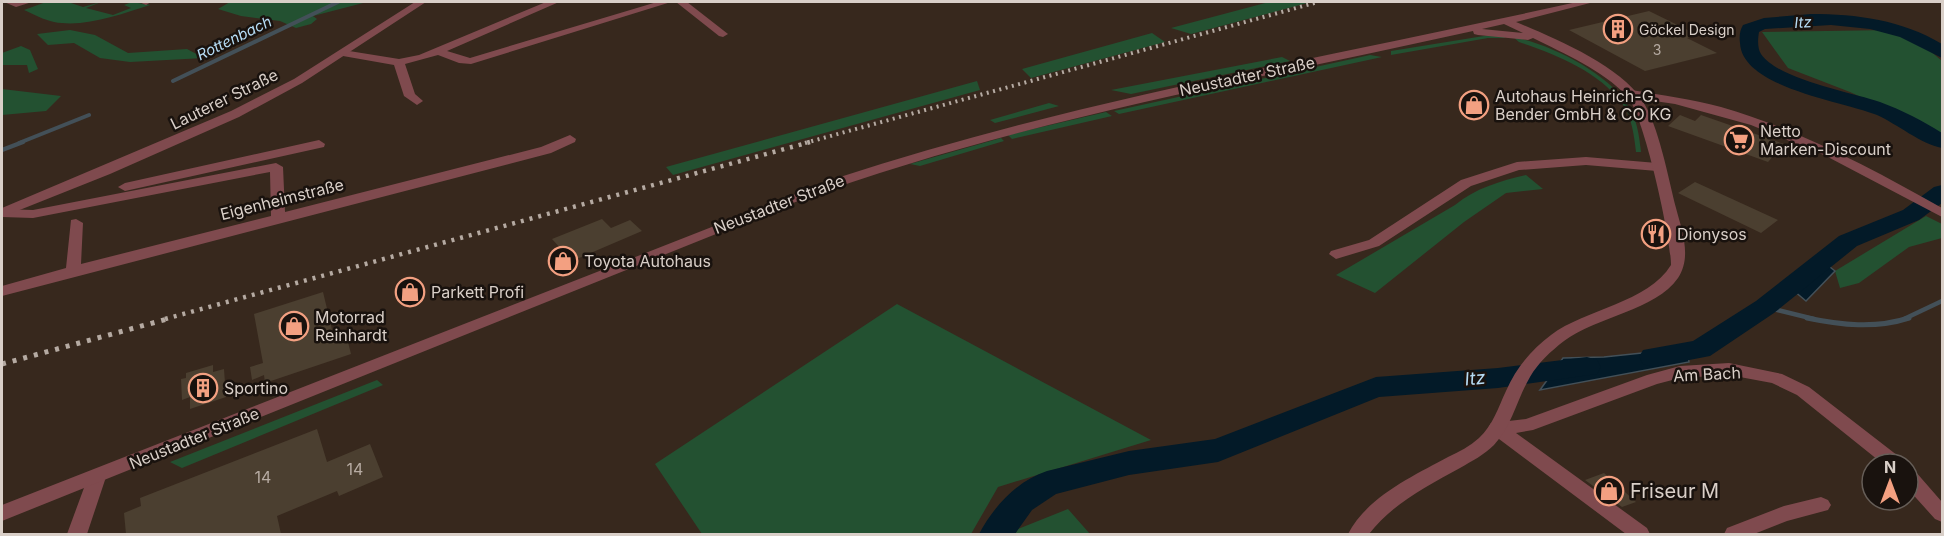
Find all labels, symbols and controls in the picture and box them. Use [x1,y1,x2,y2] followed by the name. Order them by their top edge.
[193,12,275,64] water label: Rottenbach
[1794,12,1812,32] water label: Itz
[1602,13,1634,45] building icon: Göckel Design
[1639,21,1735,38] place label: Göckel Design
[1653,41,1661,58] house number: 3
[1177,52,1317,100] street label: Neustadter Straße
[167,64,281,134] street label: Lauterer Straße
[1495,86,1671,124] place label: Autohaus Heinrich-G. Bender GmbH & CO KG
[1458,89,1490,121] shop icon: Autohaus Heinrich-G. Bender GmbH & CO KG
[1760,121,1891,159] place label: Netto Marken-Discount
[1723,124,1755,156] supermarket icon: Netto Marken-Discount
[711,170,847,238] street label: Neustadter Straße
[218,174,346,224] street label: Eigenheimstraße
[1640,218,1672,250] restaurant icon: Dionysos
[1677,224,1747,244] place label: Dionysos
[547,245,579,277] shop icon: Toyota Autohaus
[584,251,711,271] place label: Toyota Autohaus
[394,276,426,308] shop icon: Parkett Profi
[431,282,524,302] place label: Parkett Profi
[315,307,387,345] place label: Motorrad Reinhardt
[278,310,310,342] shop icon: Motorrad Reinhardt
[1673,362,1741,386] street label: Am Bach
[1463,366,1487,390] water label: Itz
[187,372,219,404] building icon: Sportino
[224,378,288,398] place label: Sportino
[126,403,262,473] street label: Neustadter Straße
[1860,452,1920,512] north arrow
[1884,457,1896,477] text: N
[347,459,363,479] house number: 14
[255,467,271,487] house number: 14
[1593,475,1625,507] shop icon: Friseur M
[1630,479,1719,503] place label: Friseur M

